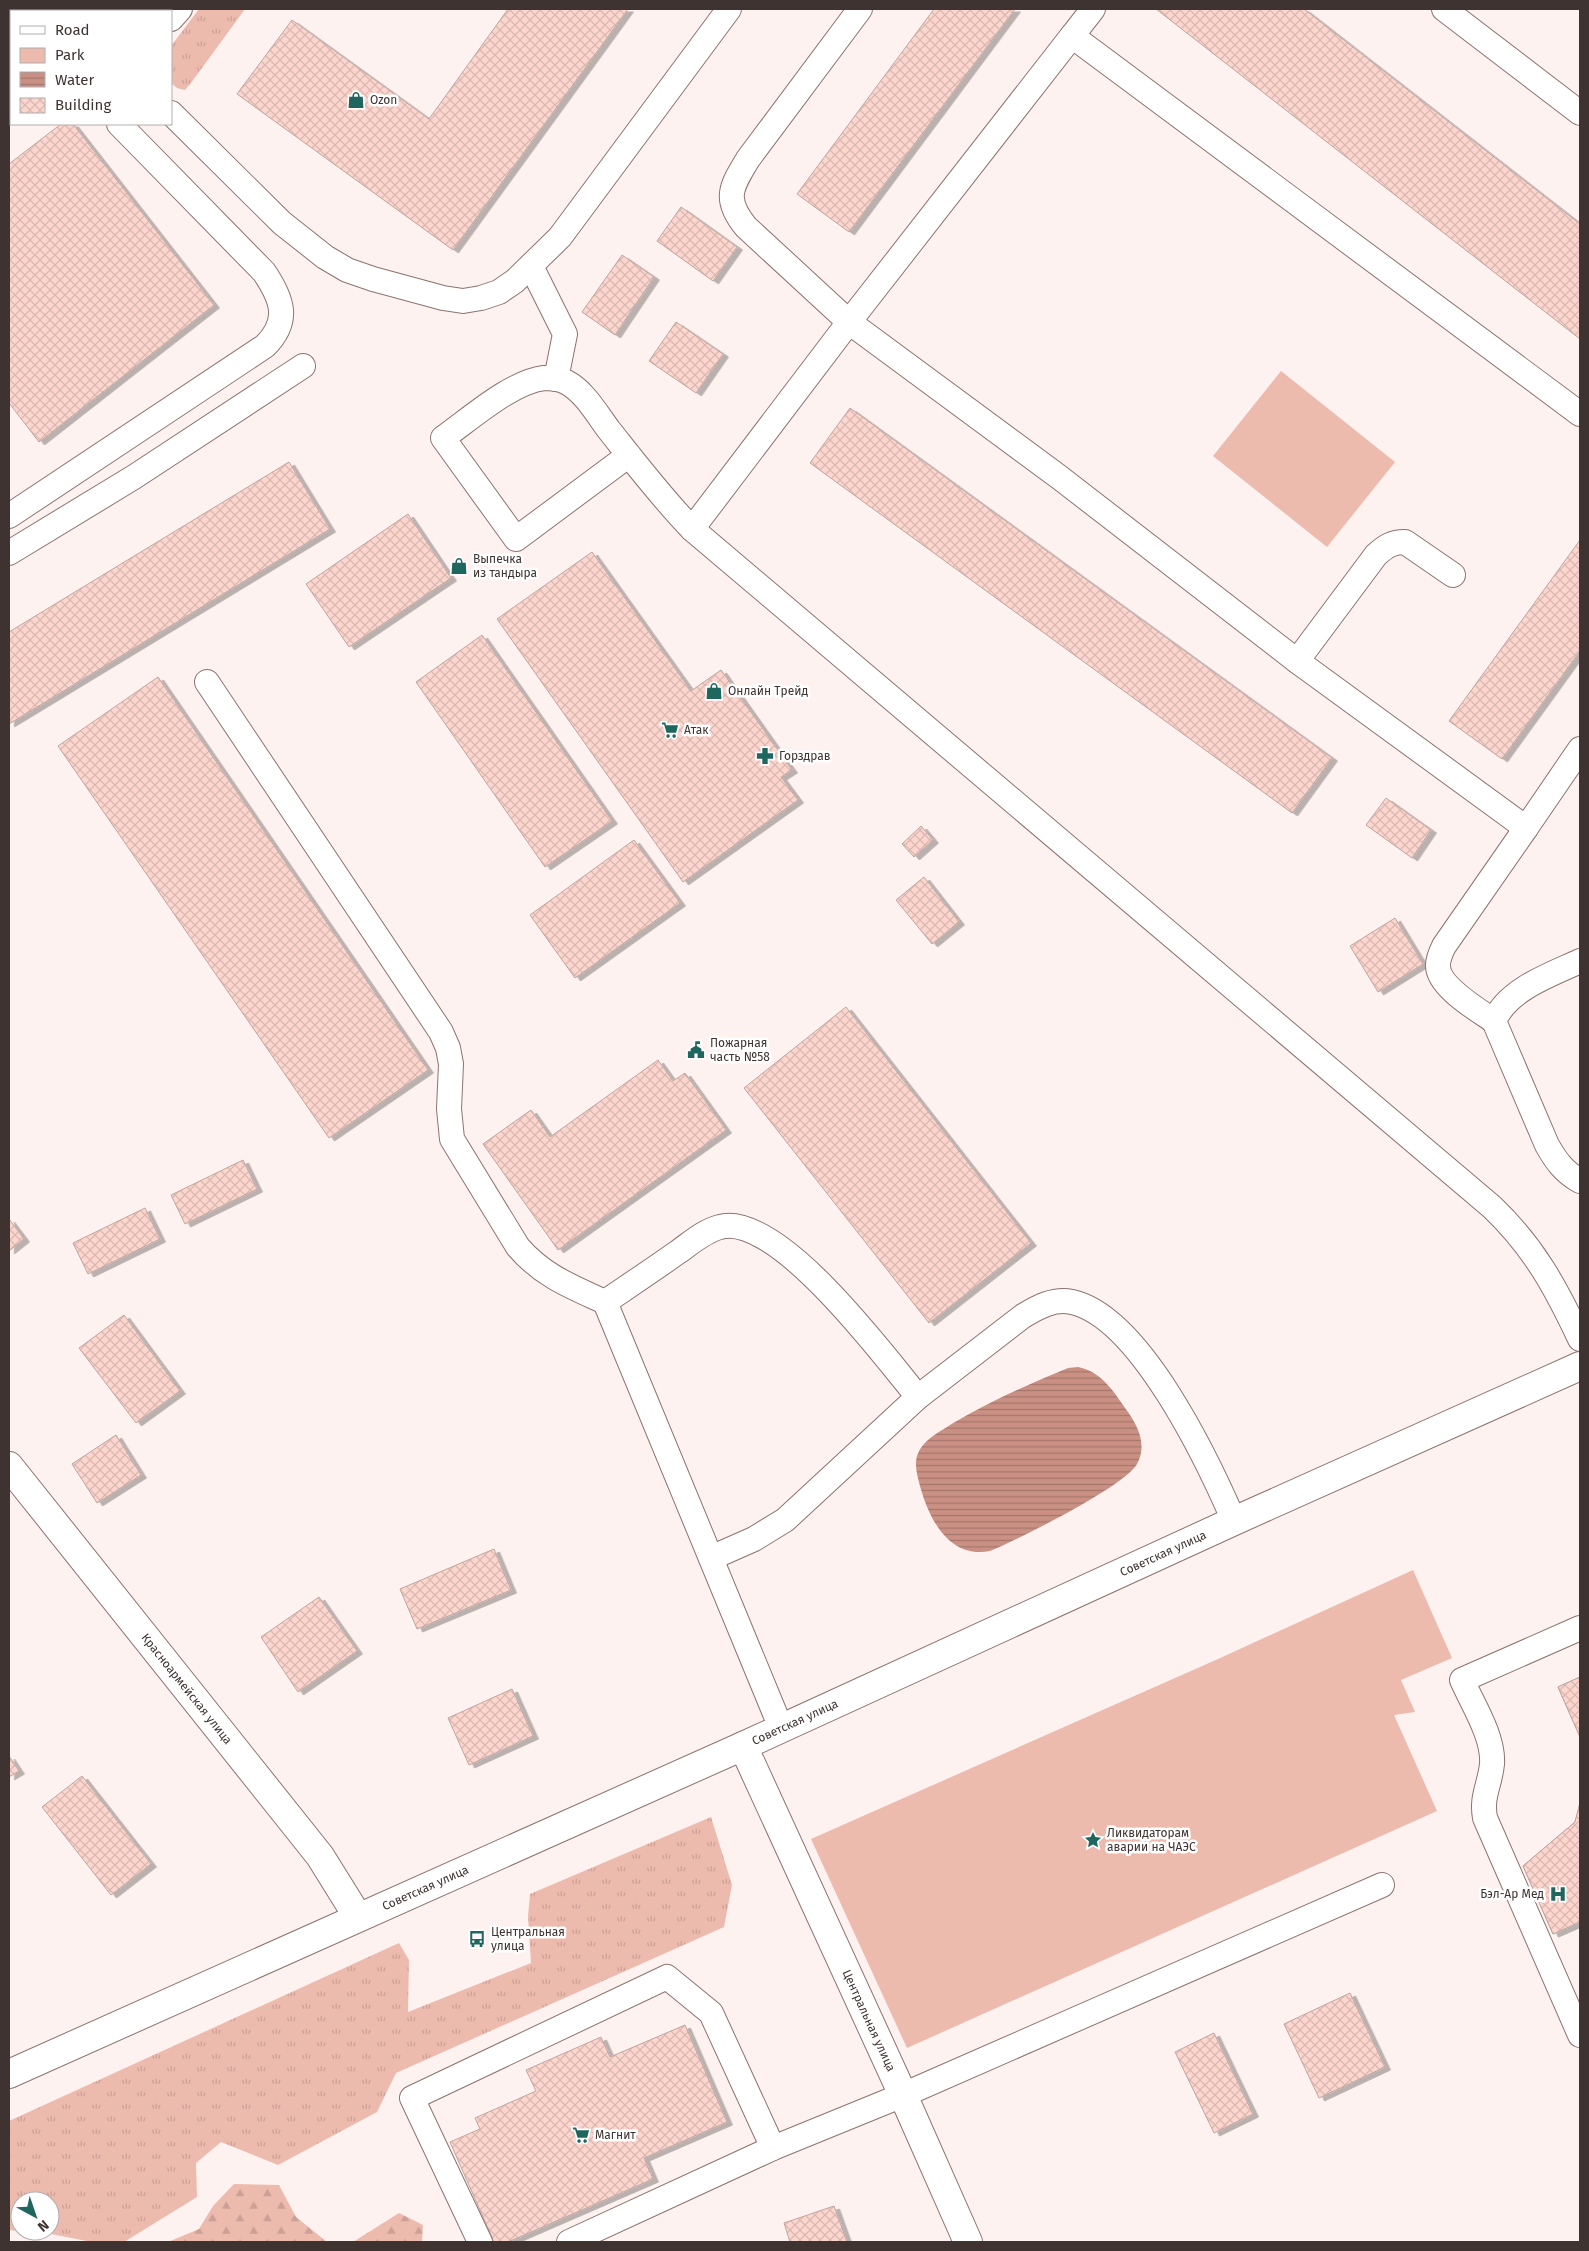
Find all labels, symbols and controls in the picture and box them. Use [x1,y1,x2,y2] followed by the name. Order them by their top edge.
[10,10,172,125] legend
[55,21,90,39] text: Road
[55,46,85,64] text: Park
[55,71,94,89] text: Water
[346,90,366,110] shop icon: Ozon
[370,93,397,107] place label: Ozon
[55,96,111,114] text: Building
[473,552,537,580] place label: Выпечка из тандыра
[449,556,469,576] shop icon: Выпечка из тандыра
[704,681,724,701] shop icon: Онлайн Трейд
[728,684,808,698] place label: Онлайн Трейд
[660,720,680,740] supermarket icon: Атак
[684,723,709,737] place label: Атак
[755,746,775,766] pharmacy icon: Горздрав
[779,749,831,763] place label: Горздрав
[710,1036,770,1064] place label: Пожарная часть №58
[686,1040,706,1060] public building icon: Пожарная часть №58
[1118,1528,1208,1579] street label: Советская улица
[138,1631,235,1747] street label: Красноармейская улица
[750,1696,840,1748] street label: Советская улица
[1107,1826,1196,1854] place label: Ликвидаторам аварии на ЧАЭС
[1083,1830,1103,1850] place icon: Ликвидаторам аварии на ЧАЭС
[380,1863,471,1913] street label: Советская улица
[1548,1884,1568,1904] hospital icon: Бэл-Ар Мед
[1480,1887,1544,1901] place label: Бэл-Ар Мед
[491,1925,565,1953] place label: Центральная улица
[467,1929,487,1949] bus stop icon: Центральная улица
[839,1967,898,2074] street label: Центральная улица
[571,2125,591,2145] supermarket icon: Магнит
[595,2128,636,2142] place label: Магнит
[10,2191,60,2241] north arrow
[34,2216,52,2235] text: N

